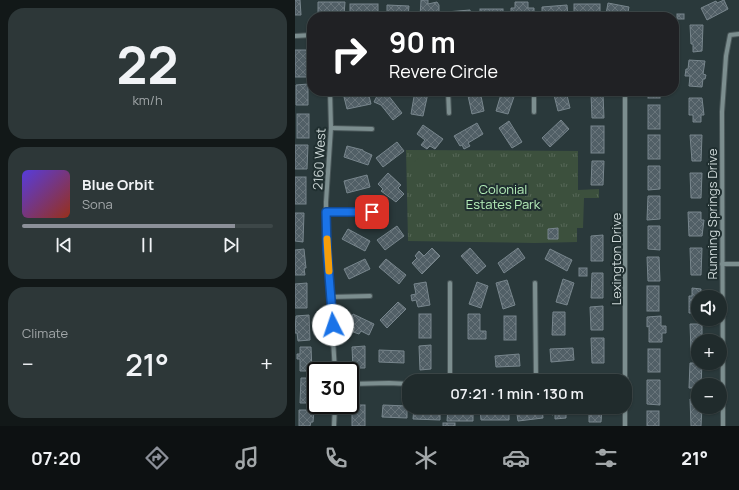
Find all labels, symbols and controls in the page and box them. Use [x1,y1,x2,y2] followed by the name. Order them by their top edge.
[389,23,456,61] text: 90 m
[323,28,375,80] icon: right
[117,29,178,100] text: 22
[389,59,498,83] text: Revere Circle
[132,91,163,109] text: km/h
[308,128,330,190] street label: 2160 West
[703,148,721,280] street label: Running Springs Drive
[82,174,154,195] text: Blue Orbit
[466,180,541,213] park label: Colonial Estates Park
[82,195,113,213] text: Sona
[355,195,389,229] pin
[361,201,383,223] icon: arrive
[607,212,625,305] street label: Lexington Drive
[53,234,75,256] icon: previous
[136,234,158,256] icon: pause
[220,234,242,256] icon: next
[691,290,727,414] map controls
[691,290,727,326] button: sound
[312,304,354,346] position arrow
[22,324,68,342] text: Climate
[691,334,727,370] button: +
[125,344,169,385] text: 21°
[22,349,34,379] text: −
[260,349,273,379] text: +
[307,362,359,414] speed limit sign: 30
[691,378,727,414] button: −
[450,383,584,404] text: 07:21 · 1 min · 130 m
[143,444,171,472] icon: directions
[233,444,261,472] icon: music
[322,444,350,472] icon: phone
[412,444,440,472] icon: climate
[502,444,530,472] icon: car
[592,444,620,472] icon: filters
[31,446,81,470] text: 07:20
[681,446,708,470] text: 21°

